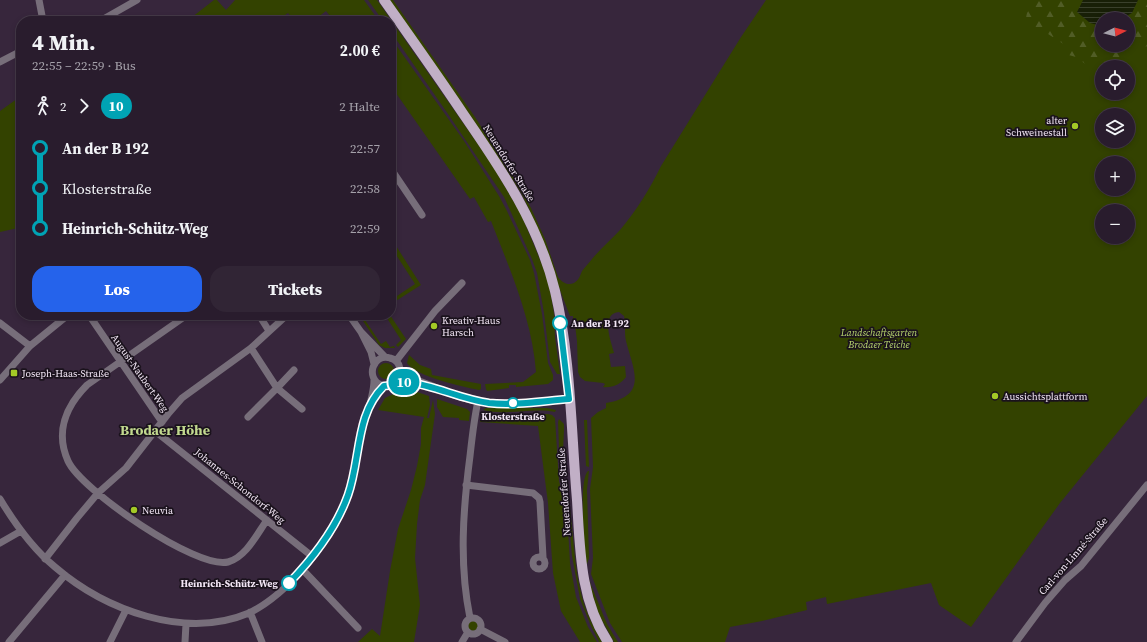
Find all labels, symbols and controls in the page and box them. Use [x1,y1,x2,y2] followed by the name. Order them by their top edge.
[1095,12,1135,52] north arrow
[1095,12,1135,244] map controls
[32,27,96,57] text: 4 Min.
[340,40,380,61] text: 2.00 €
[32,57,136,74] text: 22:55 – 22:59 · Bus
[1095,60,1135,100] button: locate
[32,95,54,117] icon: walk
[73,95,95,117] icon: forward
[109,96,124,116] text: 10
[60,98,67,115] text: 2
[339,98,380,115] text: 2 Halte
[1095,108,1135,148] button: layers
[1006,114,1068,139] place label: alter Schweinestall
[1070,121,1080,131] marker: alter Schweinestall
[480,122,538,204] street label: Neuendorfer Straße
[62,138,149,159] text: An der B 192
[350,140,380,157] text: 22:57
[1095,156,1135,196] button: +
[62,178,152,199] text: Klosterstraße
[350,180,380,197] text: 22:58
[1095,204,1135,244] button: −
[62,218,208,239] text: Heinrich-Schütz-Weg
[350,220,380,237] text: 22:59
[32,266,202,312] button: Los
[210,266,380,312] button: Tickets
[442,314,500,339] place label: Kreativ-Haus Harsch
[552,315,568,331] marker: An der B 192
[571,317,629,330] place label: An der B 192
[429,321,439,331] marker: Kreativ-Haus Harsch
[840,326,918,351] park label: Landschaftsgarten Brodaer Teiche
[108,332,172,414] street label: August-Naubert-Weg
[21,367,109,380] place label: Joseph-Haas-Straße
[9,368,19,378] marker: Joseph-Haas-Straße
[386,369,422,395] line badge: 10
[396,372,412,392] text: 10
[1003,390,1088,403] place label: Aussichtsplattform
[990,391,1000,401] marker: Aussichtsplattform
[507,397,519,409] marker: Klosterstraße
[481,410,545,423] place label: Klosterstraße
[120,420,210,440] district label: Brodaer Höhe
[191,445,288,527] street label: Johannes-Schondorf-Weg
[554,448,574,536] street label: Neuendorfer Straße
[142,504,174,517] place label: Neuvia
[129,505,139,515] marker: Neuvia
[1036,514,1110,598] street label: Carl-von-Linné-Straße
[281,575,297,591] marker: Heinrich-Schütz-Weg
[181,577,279,590] place label: Heinrich-Schütz-Weg

